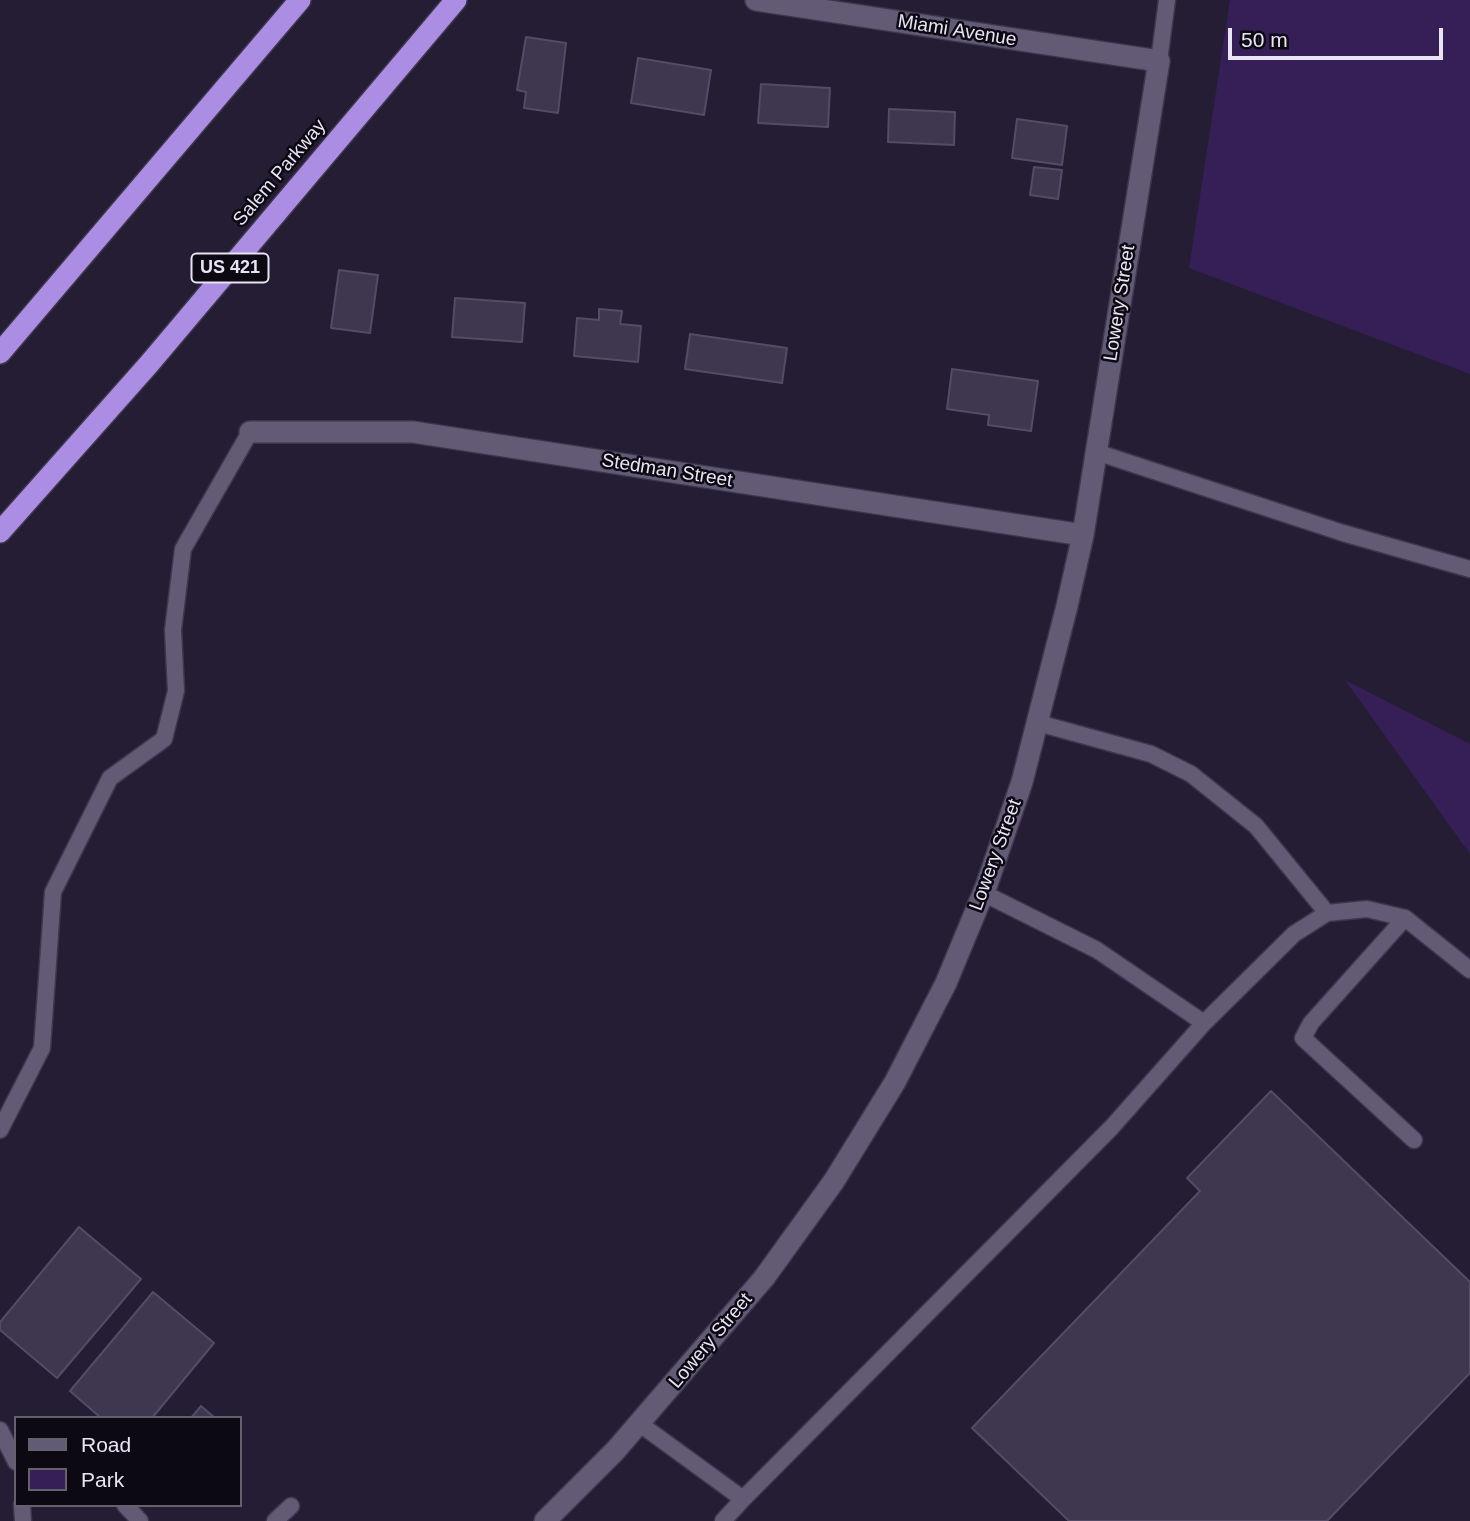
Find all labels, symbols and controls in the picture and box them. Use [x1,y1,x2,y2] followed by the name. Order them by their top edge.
[896,10,1018,52] street label: Miami Avenue
[1232,14,1447,58] scale bar
[1241,28,1288,51] text: 50 m
[229,115,331,231] street label: Salem Parkway
[1100,243,1140,363] street label: Lowery Street
[191,254,268,282] road number: US 421
[600,449,734,493] street label: Stedman Street
[965,796,1027,914] street label: Lowery Street
[665,1289,757,1393] street label: Lowery Street
[14,1416,242,1507] legend
[81,1433,131,1456] text: Road
[81,1468,124,1491] text: Park

